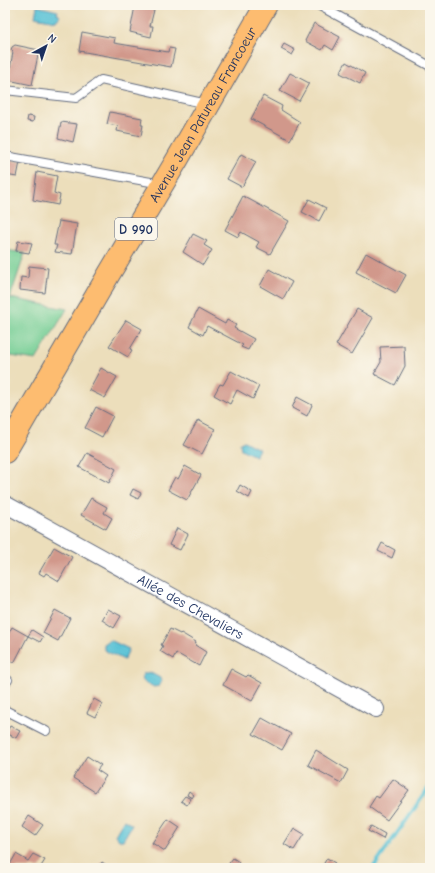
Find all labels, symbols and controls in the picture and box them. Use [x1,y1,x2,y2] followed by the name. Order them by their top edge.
[146,24,261,206] street label: Avenue Jean Patureau Francoeur
[26,26,66,66] north arrow
[45,31,59,46] text: N
[115,218,157,240] road number: D 990
[134,571,246,643] street label: Allée des Chevaliers

